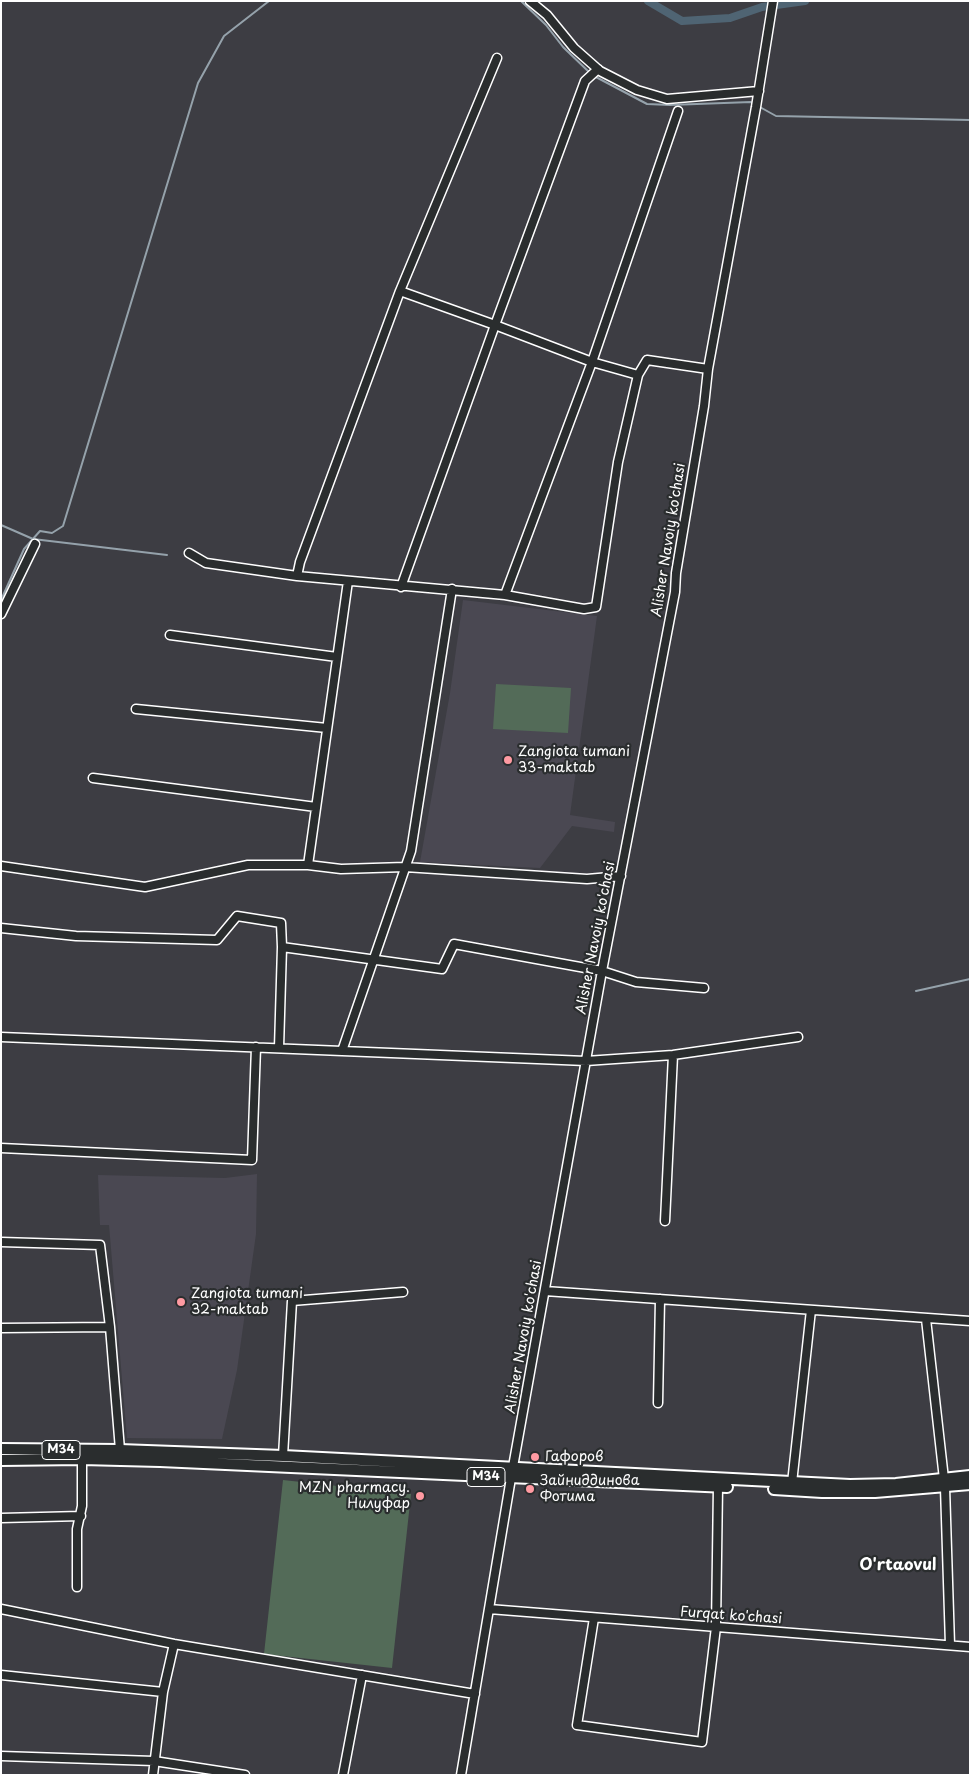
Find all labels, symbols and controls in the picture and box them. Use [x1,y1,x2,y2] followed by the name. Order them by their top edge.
[649,462,689,618] street label: Alisher Navoiy ko'chasi
[518,744,630,776] place label: Zangiota tumani 33-maktab
[502,754,514,766] marker: Zangiota tumani 33-maktab
[573,860,619,1016] street label: Alisher Navoiy ko'chasi
[502,1259,546,1415] street label: Alisher Navoiy ko'chasi
[191,1286,303,1318] place label: Zangiota tumani 32-maktab
[175,1296,187,1308] marker: Zangiota tumani 32-maktab
[42,1440,80,1460] road number: M34
[545,1449,603,1465] place label: Гафоров
[529,1451,541,1463] marker: Гафоров
[467,1468,505,1486] road number: M34
[540,1473,639,1505] place label: Зайниддинова Фотима
[299,1480,410,1512] place label: MZN pharmacy. Нилуфар
[524,1483,536,1495] marker: Зайниддинова Фотима
[414,1490,426,1502] marker: MZN pharmacy. Нилуфар
[860,1556,936,1576] district label: O'rtaovul
[679,1604,783,1628] street label: Furqat ko'chasi

